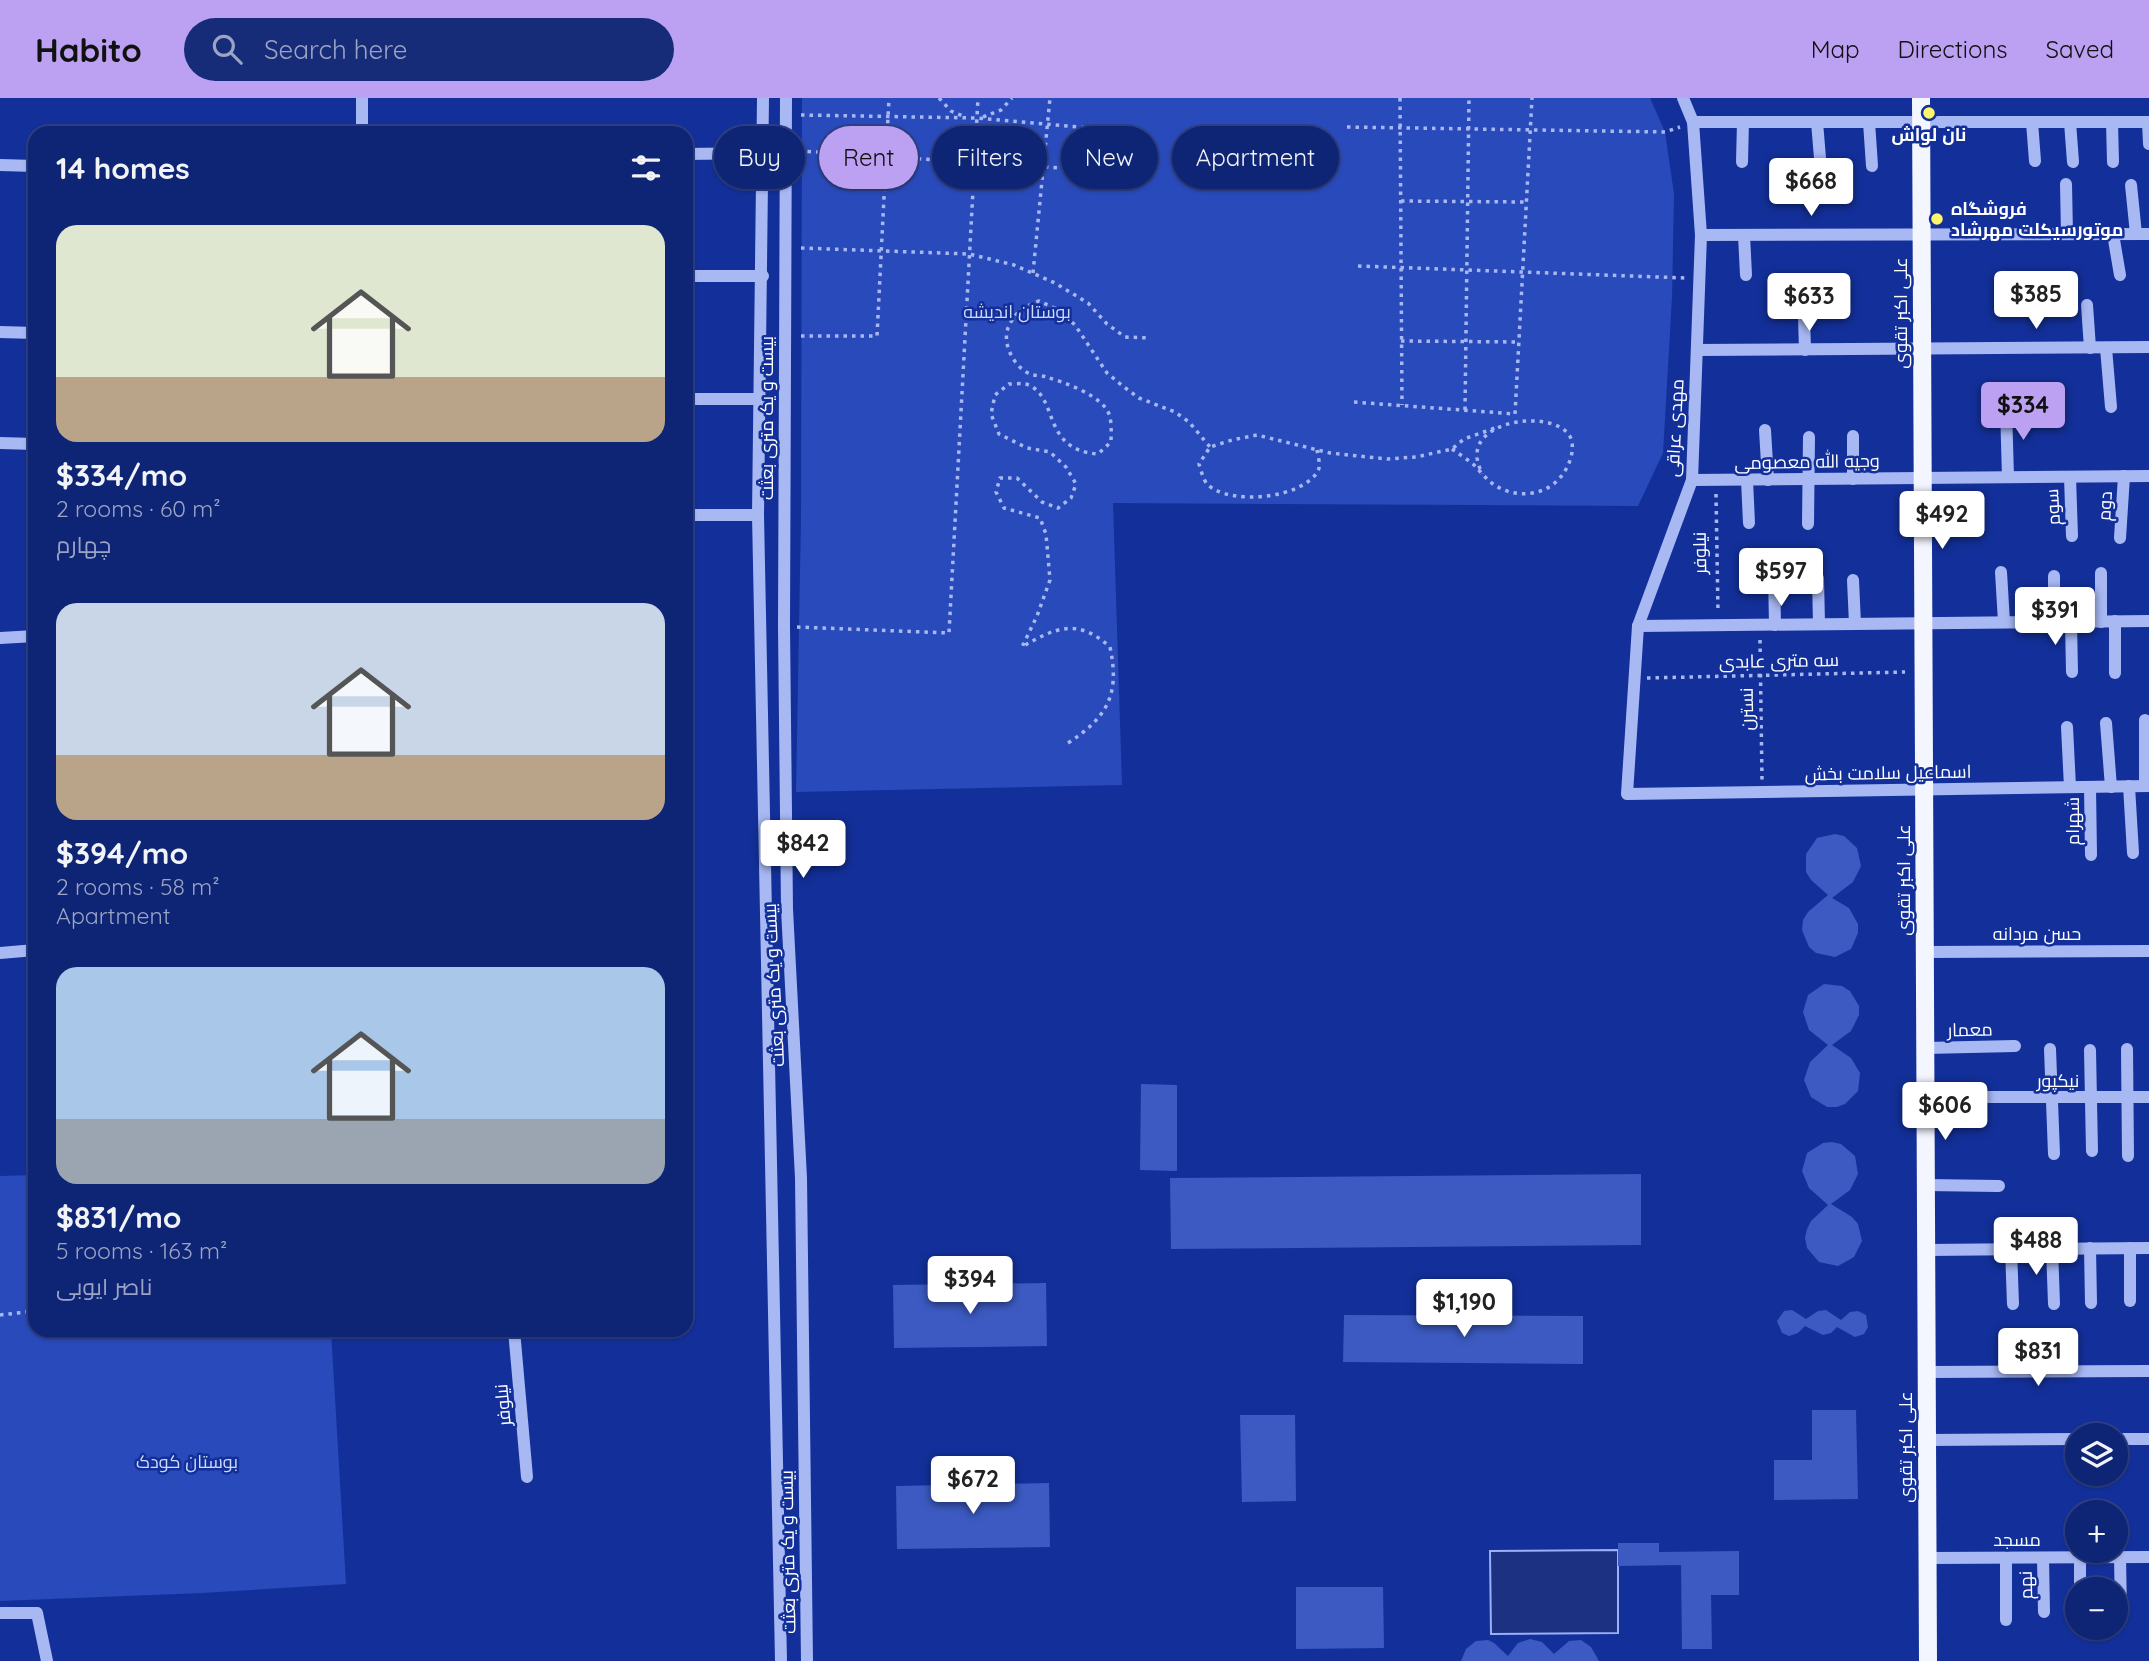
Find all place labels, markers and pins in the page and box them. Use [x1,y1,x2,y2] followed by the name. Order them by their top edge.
[1921,105,1937,121] marker: نان لواش
[1892,123,1966,146] place label: نان لواش
[1770,158,1852,218] pin: $668
[1951,197,2123,241] place label: فروشگاه موتورسیکلت مهرشاد
[1929,211,1945,227] marker: فروشگاه موتورسیکلت مهرشاد
[1995,272,2077,331] pin: $385
[1768,274,1850,333] pin: $633
[1982,382,2064,442] pin: $334
[1901,491,1983,551] pin: $492
[1740,548,1822,608] pin: $597
[2014,588,2096,647] pin: $391
[762,820,844,880] pin: $842
[1904,1082,1986,1142] pin: $606
[1995,1218,2077,1277] pin: $488
[929,1256,1011,1316] pin: $394
[1407,1280,1521,1339] pin: $1,190
[1997,1328,2079,1388] pin: $831
[932,1456,1014,1516] pin: $672

